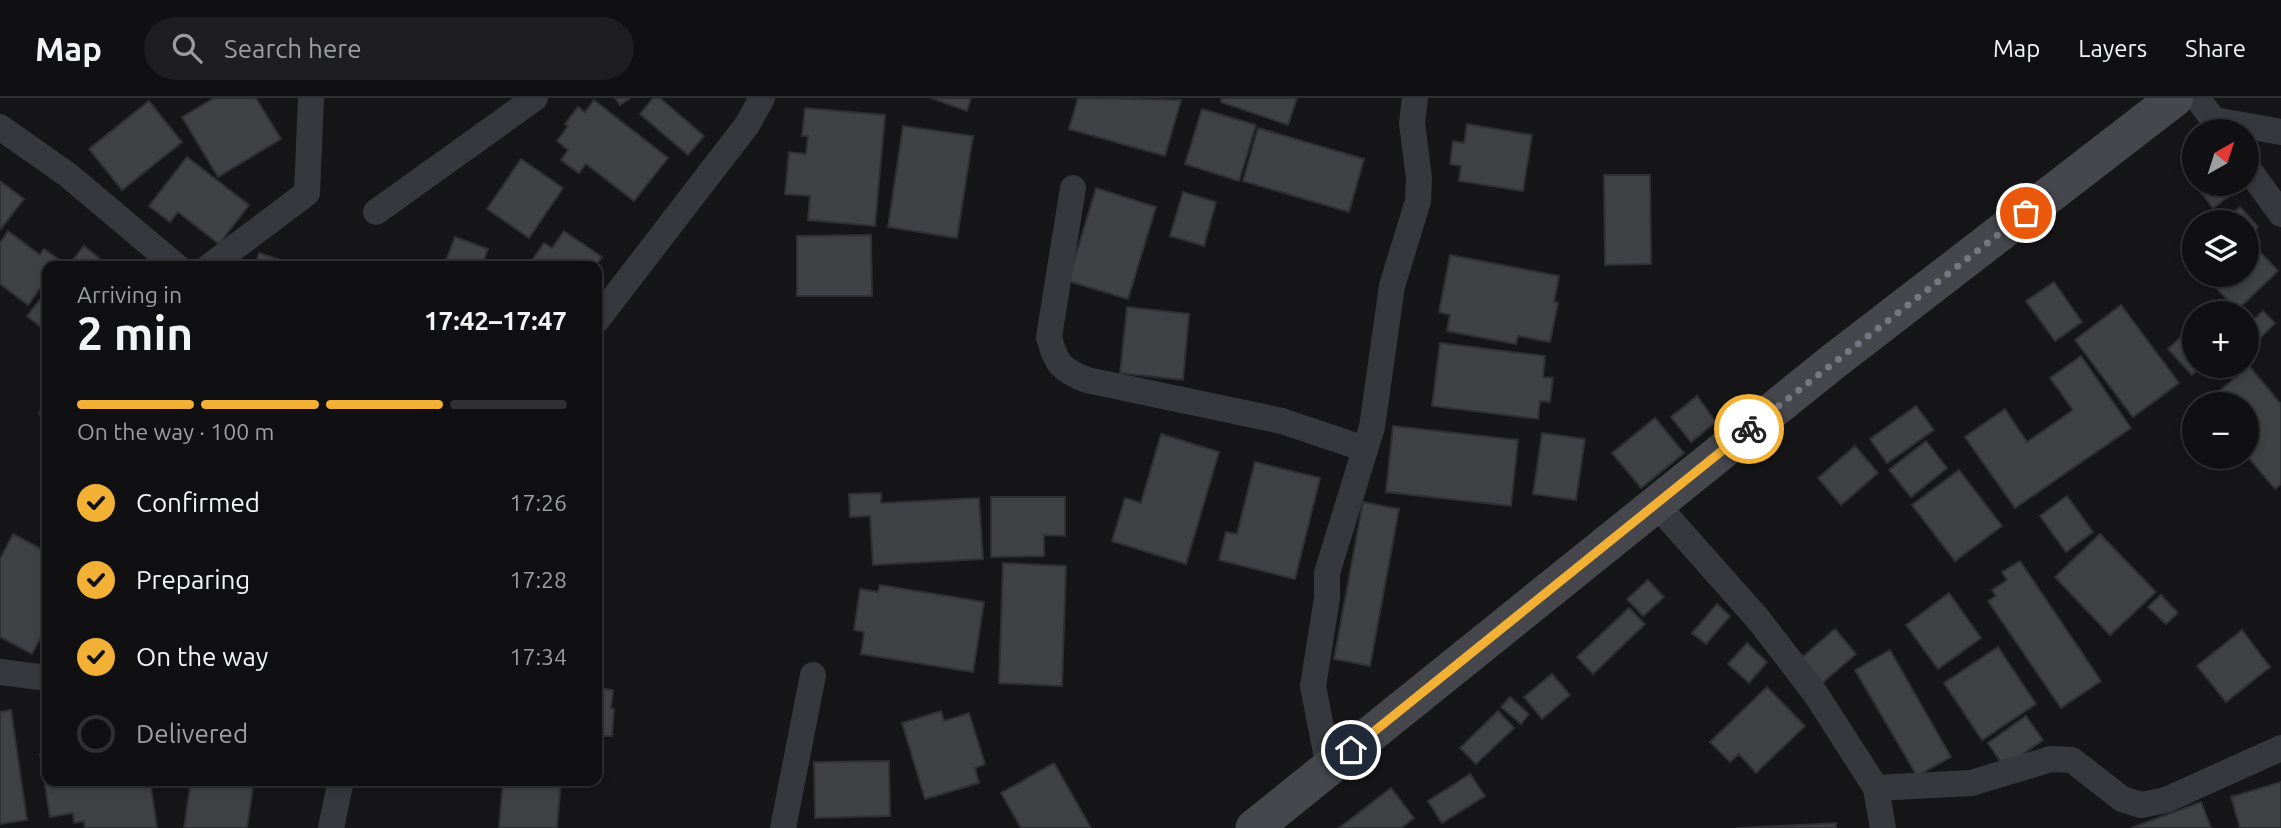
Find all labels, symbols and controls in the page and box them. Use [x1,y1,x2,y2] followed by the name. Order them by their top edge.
[144,17,634,80] search box
[168,29,206,67] icon: search
[35,30,102,67] text: Map
[224,34,362,63] text: Search here
[1993,35,2040,62] text: Map
[2078,35,2147,62] text: Layers
[2185,35,2246,62] text: Share
[2182,119,2259,196] north arrow
[2182,119,2259,469] map controls
[1996,183,2056,243] pin
[2007,194,2045,232] icon: bag
[2182,210,2259,287] button: layers
[77,282,182,307] text: Arriving in
[2182,301,2259,378] button: +
[424,306,567,335] text: 17:42–17:47
[77,307,193,359] text: 2 min
[2182,392,2259,469] button: −
[1714,394,1784,464] courier
[1730,410,1768,448] icon: bike
[77,419,274,444] text: On the way · 100 m
[77,484,115,522] icon: check
[136,488,260,517] text: Confirmed
[509,490,567,515] text: 17:26
[77,561,115,599] icon: check
[136,565,250,594] text: Preparing
[509,567,567,592] text: 17:28
[77,638,115,676] icon: check
[136,642,268,671] text: On the way
[509,644,567,669] text: 17:34
[136,719,248,748] text: Delivered
[1321,720,1381,780] pin
[1332,731,1370,769] icon: home

